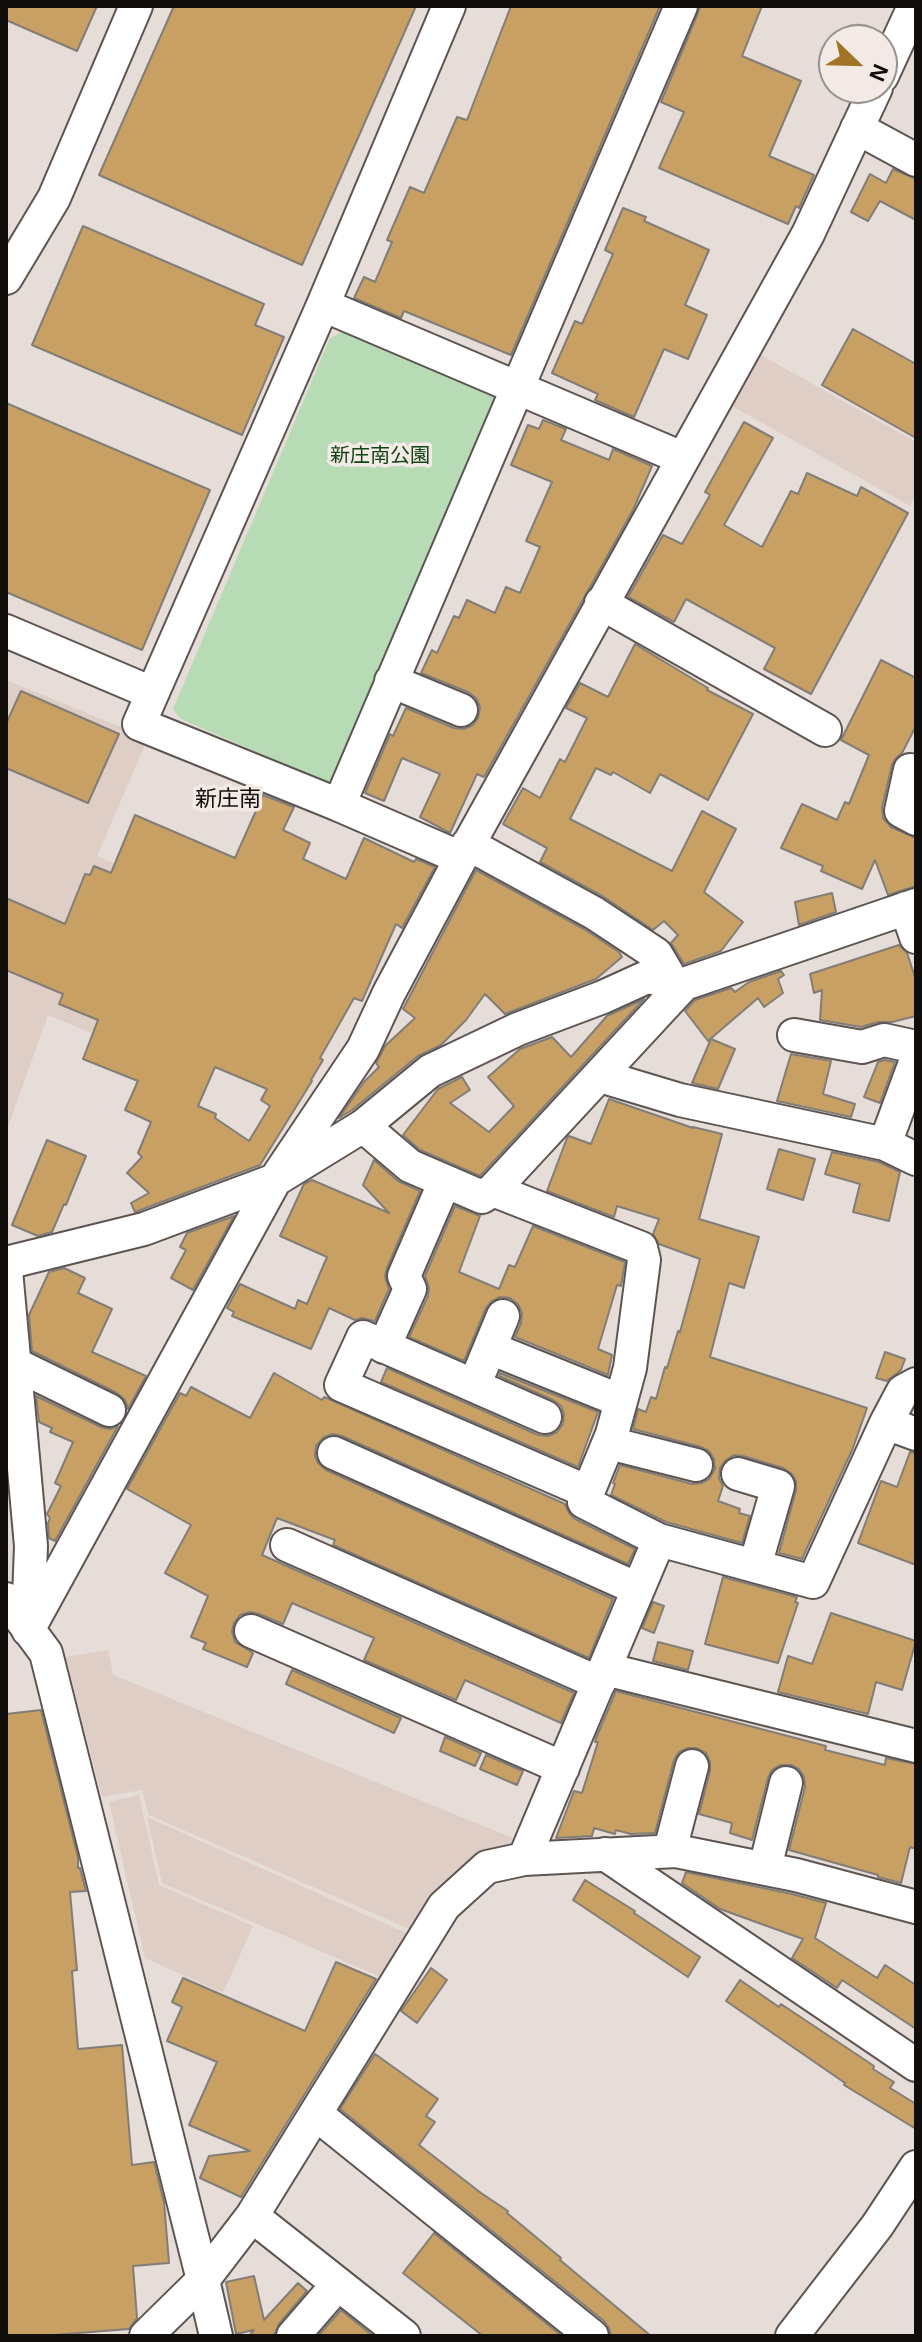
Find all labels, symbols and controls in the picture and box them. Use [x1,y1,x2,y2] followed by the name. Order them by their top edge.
[818,24,898,104] north arrow
[864,61,893,85] text: N
[330,444,430,468] park label: 新庄南公園
[195,787,261,813] district label: 新庄南

